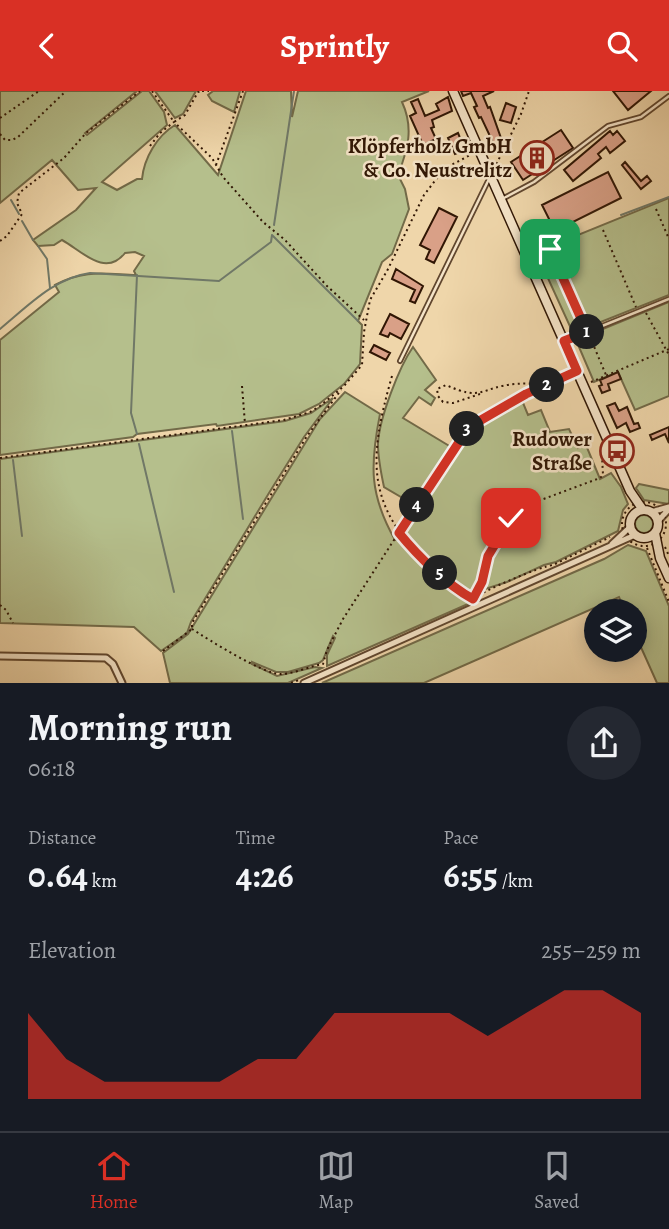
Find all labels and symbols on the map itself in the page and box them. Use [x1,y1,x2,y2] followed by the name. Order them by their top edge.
[348,132,512,184] place label: Klöpferholz GmbH & Co. Neustrelitz
[518,139,556,177] building icon: Klöpferholz GmbH & Co. Neustrelitz
[520,219,580,279] pin
[570,315,604,349] pin: 1
[530,367,564,403] pin: 2
[449,411,484,447] pin: 3
[512,425,592,477] place label: Rudower Straße
[598,432,636,470] bus stop icon: Rudower Straße
[400,487,434,523] pin: 4
[481,488,541,548] pin
[422,555,458,591] pin: 5

